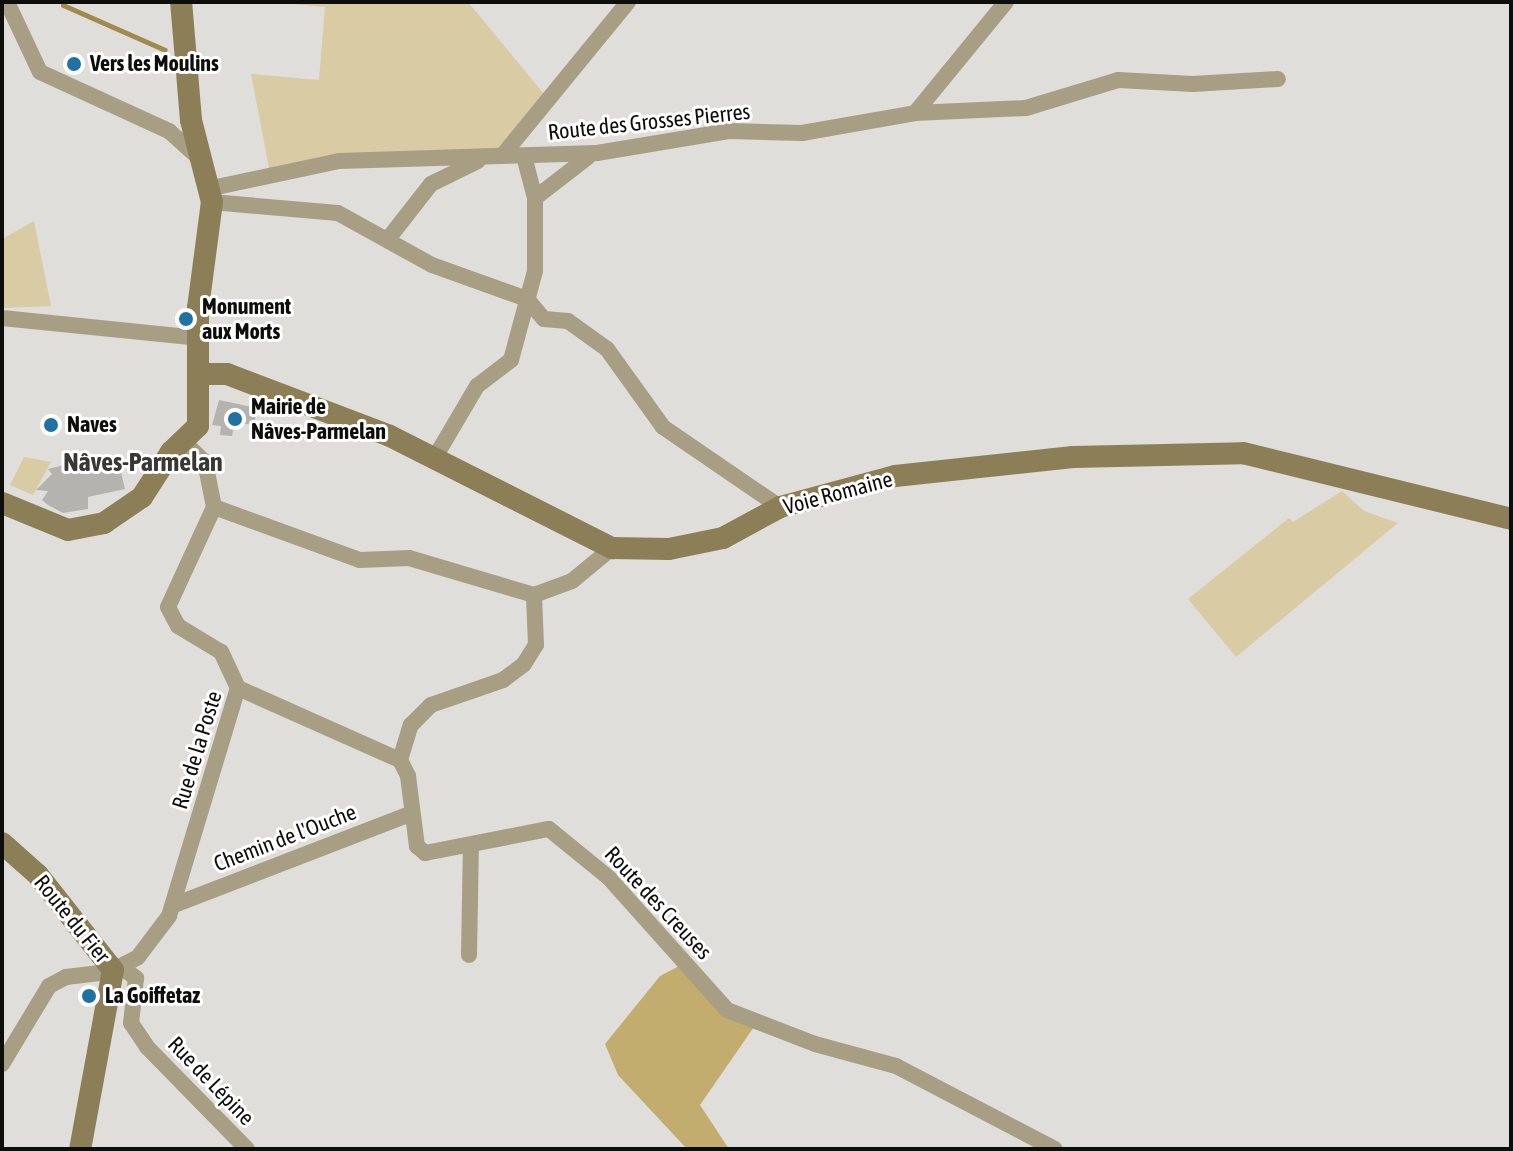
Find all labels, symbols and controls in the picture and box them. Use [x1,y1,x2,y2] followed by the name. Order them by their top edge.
[90,51,219,77] place label: Vers les Moulins
[65,55,83,73] marker: Vers les Moulins
[547,98,751,146] street label: Route des Grosses Pierres
[202,293,291,344] place label: Monument aux Morts
[177,310,195,328] marker: Monument aux Morts
[251,393,386,444] place label: Mairie de Nâves-Parmelan
[226,410,244,428] marker: Mairie de Nâves-Parmelan
[67,412,117,438] place label: Naves
[42,416,60,434] marker: Naves
[63,447,223,479] district label: Nâves-Parmelan
[781,466,895,520] street label: Voie Romaine
[167,688,227,812] street label: Rue de la Poste
[210,799,360,877] street label: Chemin de l'Ouche
[599,841,717,965] street label: Route des Creuses
[29,870,115,968] street label: Route du Fier
[105,983,200,1009] place label: La Goiffetaz
[80,987,98,1005] marker: La Goiffetaz
[162,1031,260,1131] street label: Rue de Lépine

